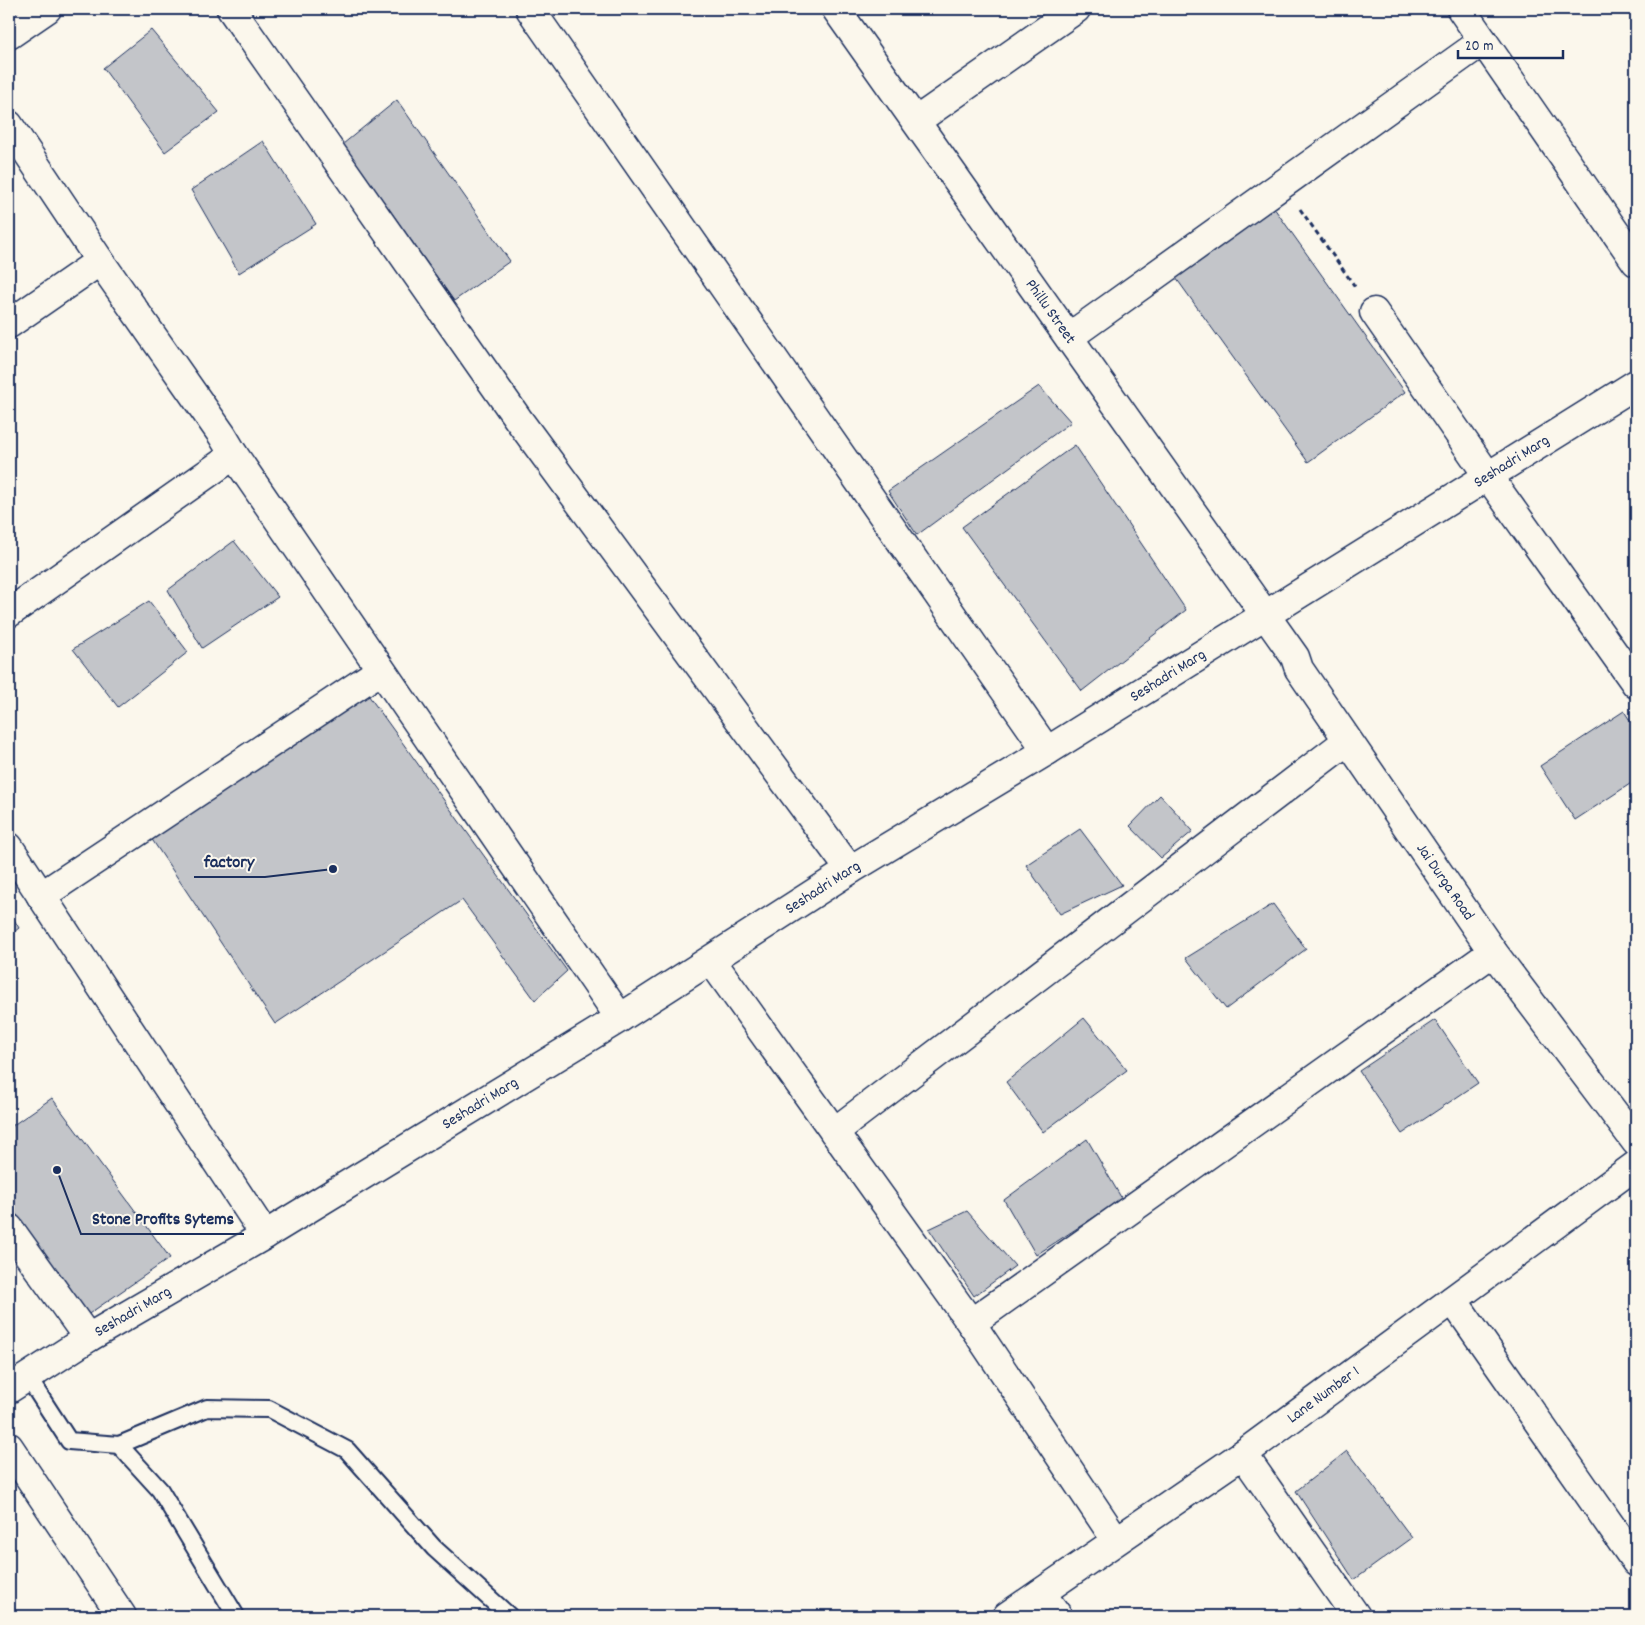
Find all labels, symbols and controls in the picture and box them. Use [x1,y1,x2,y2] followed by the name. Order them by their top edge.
[1458,28,1562,60] scale bar
[1465,36,1493,58] text: 20 m
[1019,275,1081,349] street label: Phillu Street
[1469,429,1554,494] street label: Seshadri Marg
[1125,643,1210,708] street label: Seshadri Marg
[1410,839,1480,925] street label: Jai Durga Road
[194,844,265,877] callout: factory
[203,851,255,876] text: factory
[781,855,865,920] street label: Seshadri Marg
[438,1071,523,1136] street label: Seshadri Marg
[81,1201,244,1234] callout: Stone Profits Sytems
[92,1208,235,1233] text: Stone Profits Sytems
[90,1280,176,1343] street label: Seshadri Marg
[1282,1360,1364,1429] street label: Lane Number 1

